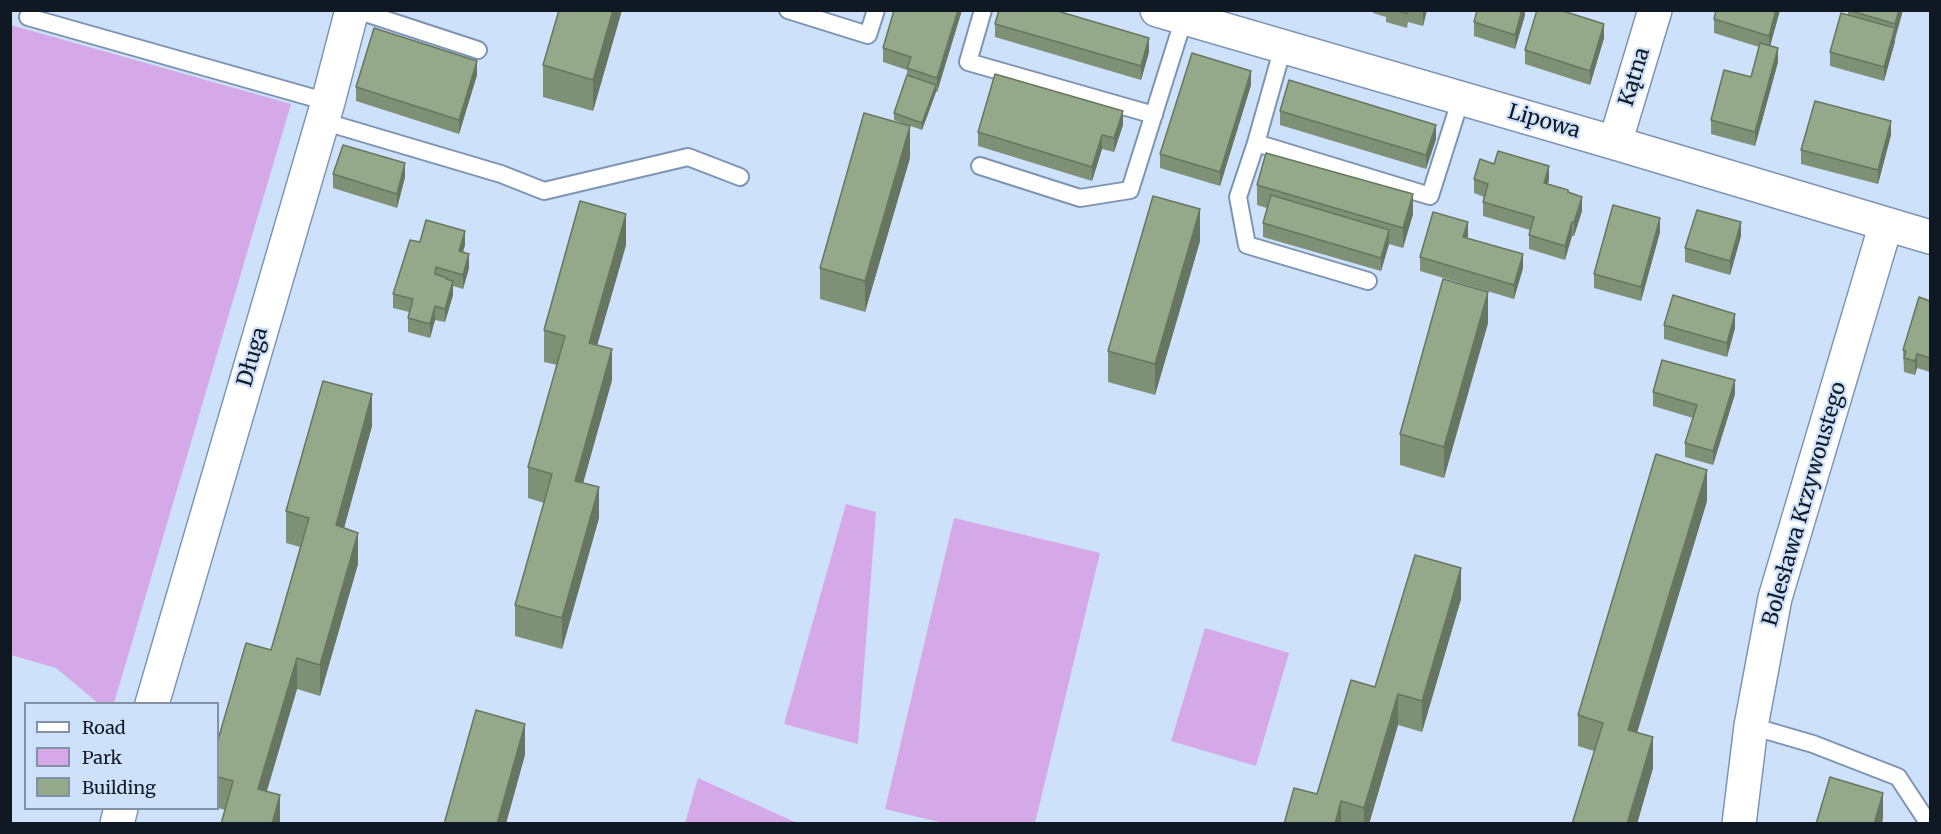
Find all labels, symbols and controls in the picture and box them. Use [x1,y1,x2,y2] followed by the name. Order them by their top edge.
[1614,45,1656,109] street label: Kątna
[1505,100,1583,144] street label: Lipowa
[233,325,273,389] street label: Długa
[1758,379,1852,629] street label: Bolesława Krzywoustego
[24,702,219,810] legend
[82,716,126,739] text: Road
[82,746,122,769] text: Park
[82,776,156,799] text: Building

